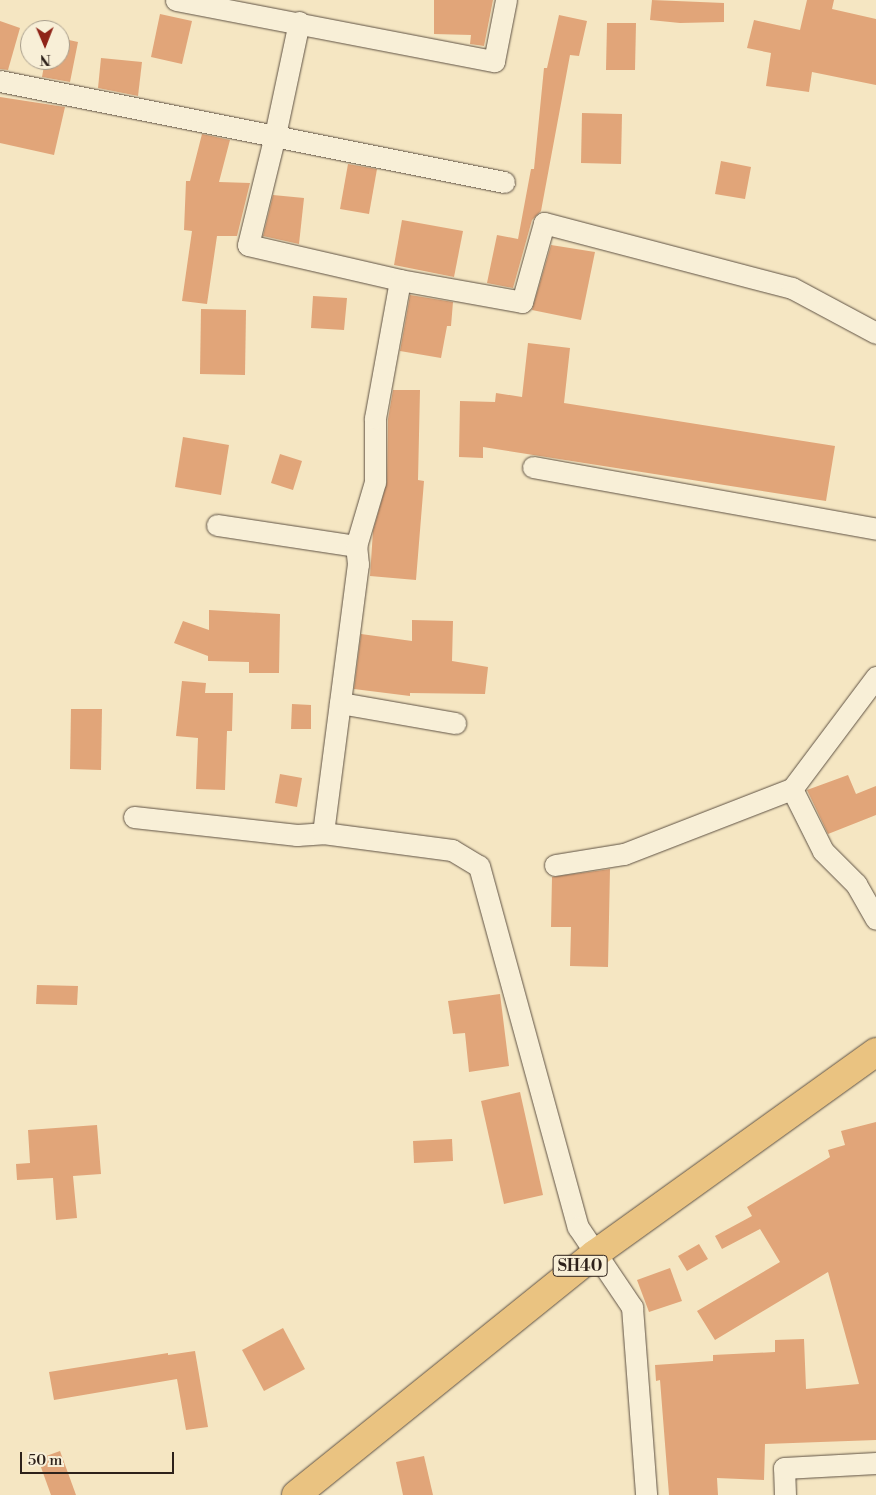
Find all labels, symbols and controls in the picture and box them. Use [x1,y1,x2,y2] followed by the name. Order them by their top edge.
[20,20,70,70] north arrow
[40,50,51,68] text: N
[552,1252,608,1280] road number: SH40
[22,1442,176,1474] scale bar
[28,1451,62,1470] text: 50 m

